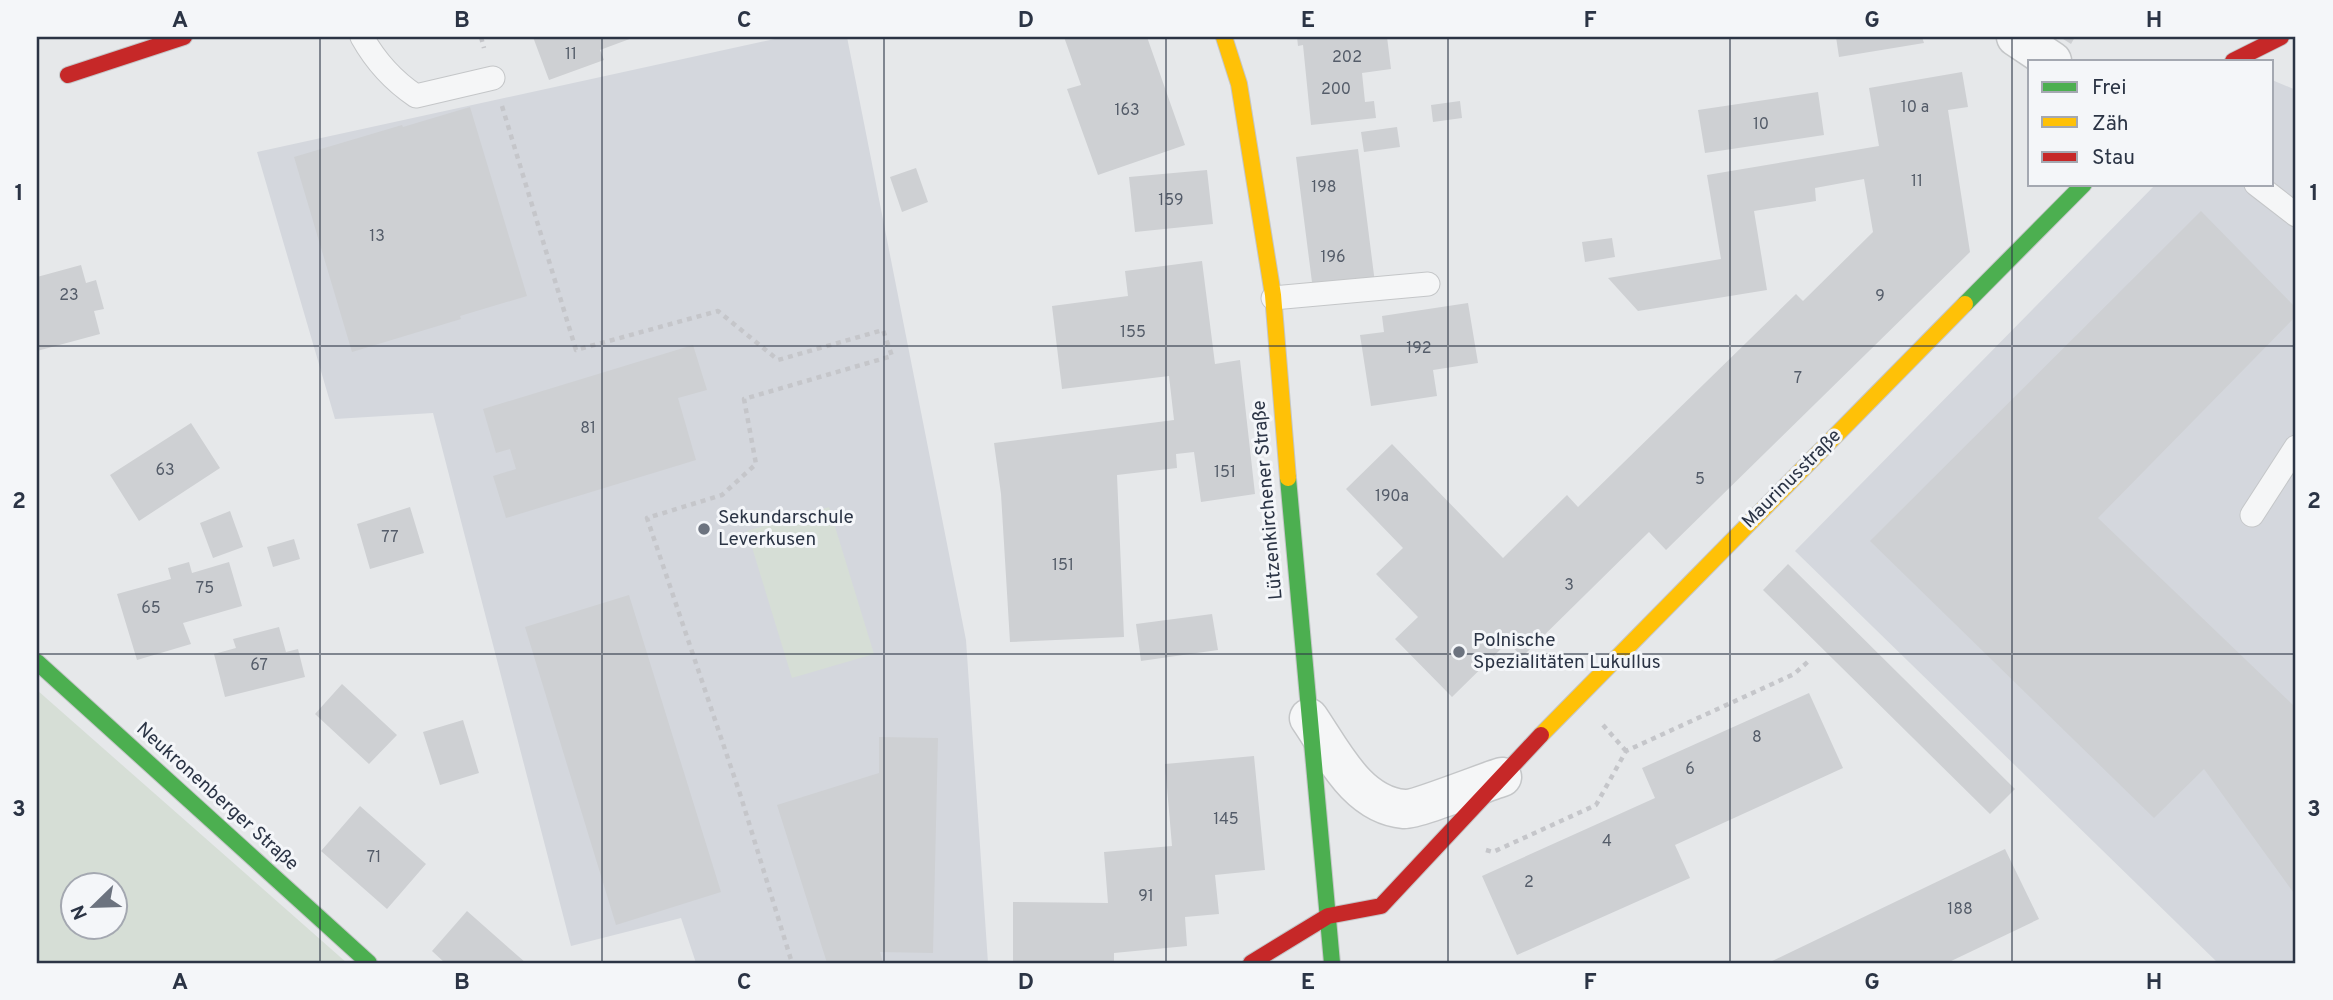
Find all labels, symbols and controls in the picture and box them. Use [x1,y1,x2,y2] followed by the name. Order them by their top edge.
[172,7,188,36] text: A
[454,7,470,36] text: B
[737,7,751,36] text: C
[1018,7,1034,36] text: D
[1301,7,1315,36] text: E
[1583,7,1597,36] text: F
[1864,7,1880,36] text: G
[2146,7,2162,36] text: H
[565,45,577,65] house number: 11
[1332,48,1362,68] house number: 202
[2028,60,2274,186] legend
[2092,75,2127,102] text: Frei
[1321,80,1351,100] house number: 200
[1901,98,1929,118] house number: 10 a
[1114,101,1140,121] house number: 163
[2092,111,2129,138] text: Zäh
[1753,115,1769,135] house number: 10
[2092,145,2135,172] text: Stau
[1911,172,1923,192] house number: 11
[1311,178,1337,198] house number: 198
[14,180,24,209] text: 1
[2309,180,2319,209] text: 1
[1158,191,1184,211] house number: 159
[369,227,385,247] house number: 13
[1320,248,1346,268] house number: 196
[59,286,79,306] house number: 23
[1875,287,1885,307] house number: 9
[1120,323,1146,343] house number: 155
[1406,339,1432,359] house number: 192
[1794,369,1802,389] house number: 7
[1247,399,1289,601] street label: Lützenkirchener Straße
[580,419,596,439] house number: 81
[1737,424,1847,534] street label: Maurinusstraße
[155,461,175,481] house number: 63
[1214,463,1236,483] house number: 151
[1695,470,1705,490] house number: 5
[1375,487,1409,507] house number: 190a
[12,488,26,517] text: 2
[2307,488,2321,517] text: 2
[718,506,854,552] place label: Sekundarschule Leverkusen
[696,521,712,537] marker: Sekundarschule Leverkusen
[381,528,399,548] house number: 77
[1052,556,1074,576] house number: 151
[1564,576,1574,596] house number: 3
[196,579,214,599] house number: 75
[141,599,161,619] house number: 65
[1473,629,1661,675] place label: Polnische Spezialitäten Lukullus
[1451,644,1467,660] marker: Polnische Spezialitäten Lukullus
[250,656,268,676] house number: 67
[131,718,303,876] street label: Neukronenberger Straße
[1752,728,1762,748] house number: 8
[1685,760,1695,780] house number: 6
[12,796,26,825] text: 3
[2307,796,2321,825] text: 3
[1213,810,1239,830] house number: 145
[1602,832,1612,852] house number: 4
[367,848,381,868] house number: 71
[60,870,130,940] north arrow
[1524,873,1534,893] house number: 2
[1138,887,1154,907] house number: 91
[1947,900,1973,920] house number: 188
[66,901,94,923] text: N
[172,969,188,998] text: A
[454,969,470,998] text: B
[737,969,751,998] text: C
[1018,969,1034,998] text: D
[1301,969,1315,998] text: E
[1583,969,1597,998] text: F
[1864,969,1880,998] text: G
[2146,969,2162,998] text: H

